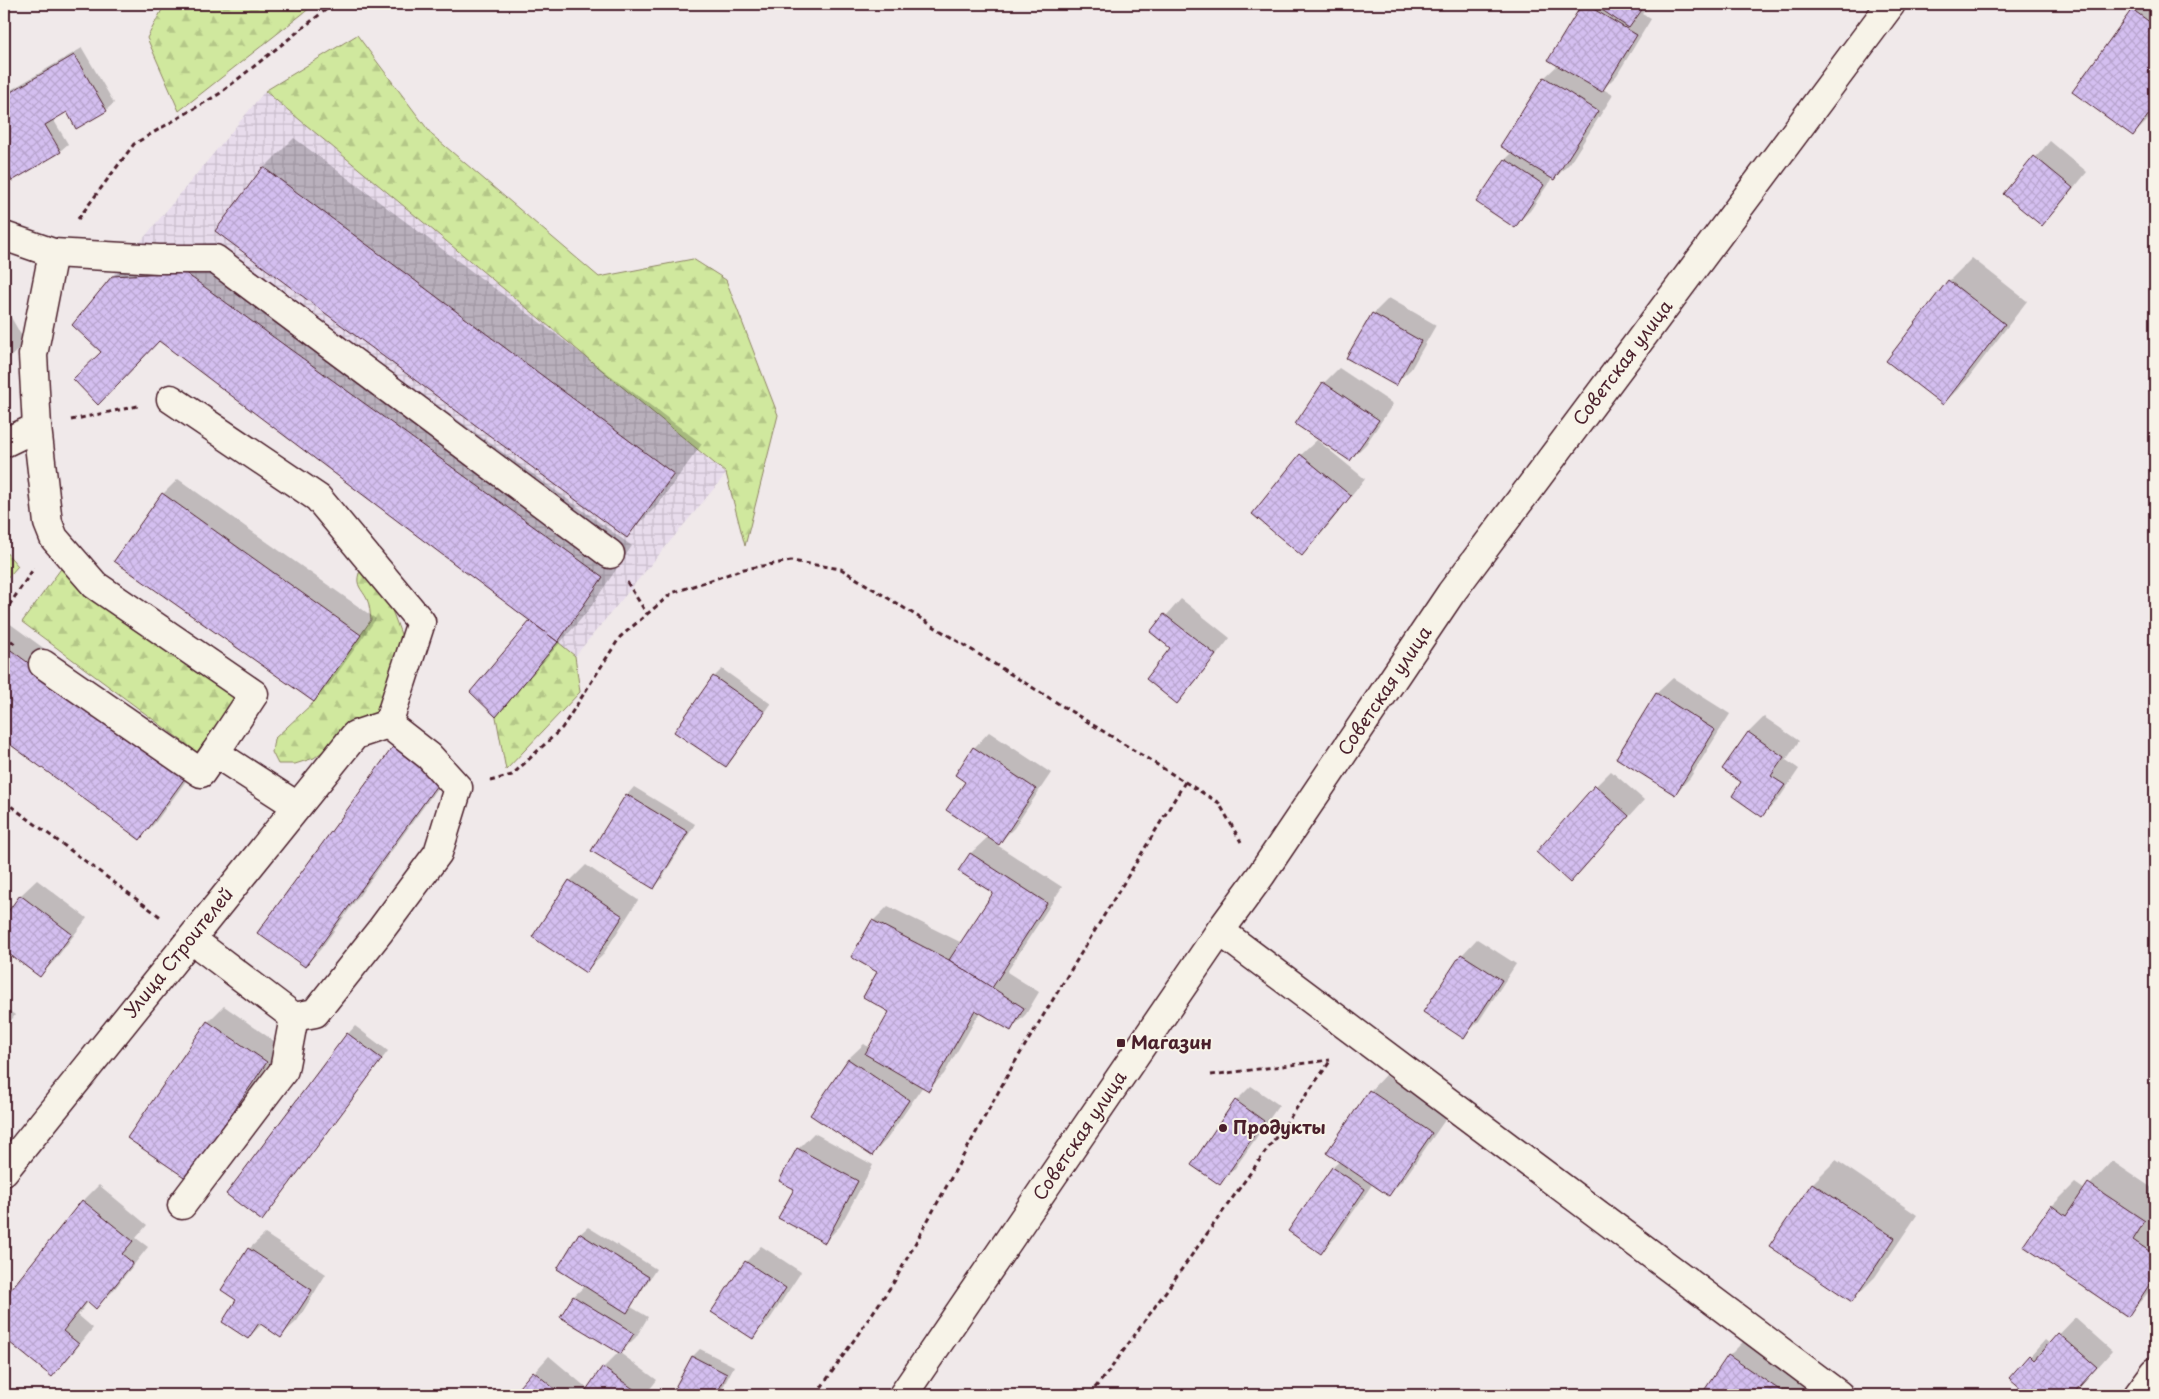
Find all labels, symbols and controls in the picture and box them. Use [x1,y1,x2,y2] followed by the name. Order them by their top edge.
[1566,293,1678,431] street label: Советская улица
[1330,619,1438,760] street label: Советская улица
[117,881,239,1023] street label: Улица Строителей
[1131,1028,1212,1055] place label: Магазин
[1115,1037,1127,1049] marker: Магазин
[1025,1064,1133,1205] street label: Советская улица
[1233,1113,1326,1140] place label: Продукты
[1217,1122,1229,1134] marker: Продукты

